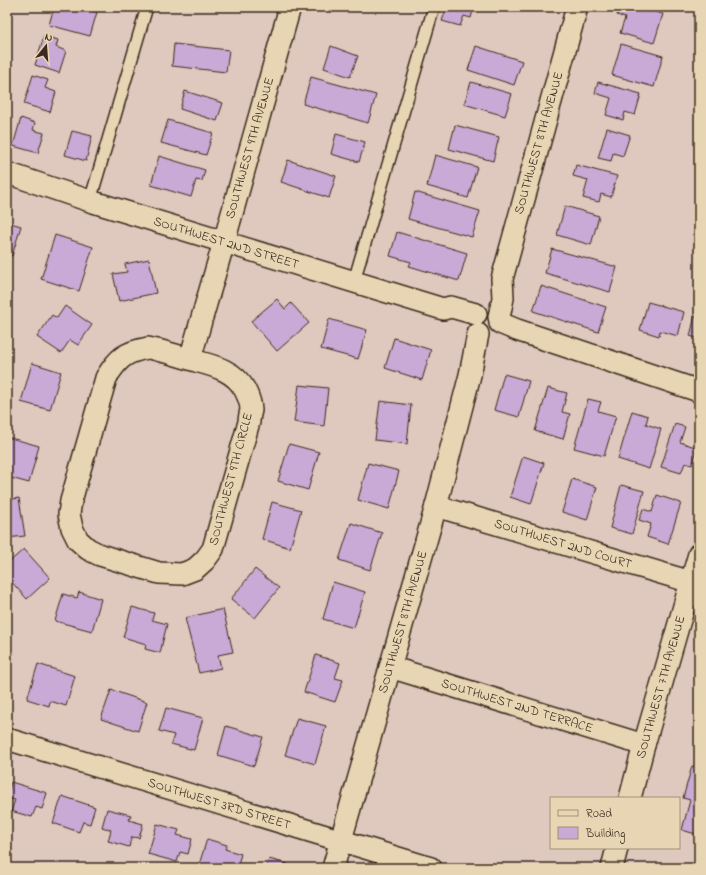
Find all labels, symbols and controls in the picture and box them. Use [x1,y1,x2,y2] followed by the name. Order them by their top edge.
[26,26,66,66] north arrow
[43,29,55,46] text: N
[510,70,568,216] street label: SOUTHWEST 8TH AVENUE
[221,75,279,221] street label: SOUTHWEST 9TH AVENUE
[151,212,302,274] street label: SOUTHWEST 2ND STREET
[204,410,258,547] street label: SOUTHWEST 9TH CIRCLE
[492,514,635,574] street label: SOUTHWEST 2ND COURT
[374,549,432,695] street label: SOUTHWEST 8TH AVENUE
[632,613,691,761] street label: SOUTHWEST 7TH AVENUE
[439,674,595,738] street label: SOUTHWEST 2ND TERRACE
[145,773,293,835] street label: SOUTHWEST 3RD STREET
[550,797,680,849] legend
[586,805,612,823] text: Road
[585,825,625,844] text: Building

